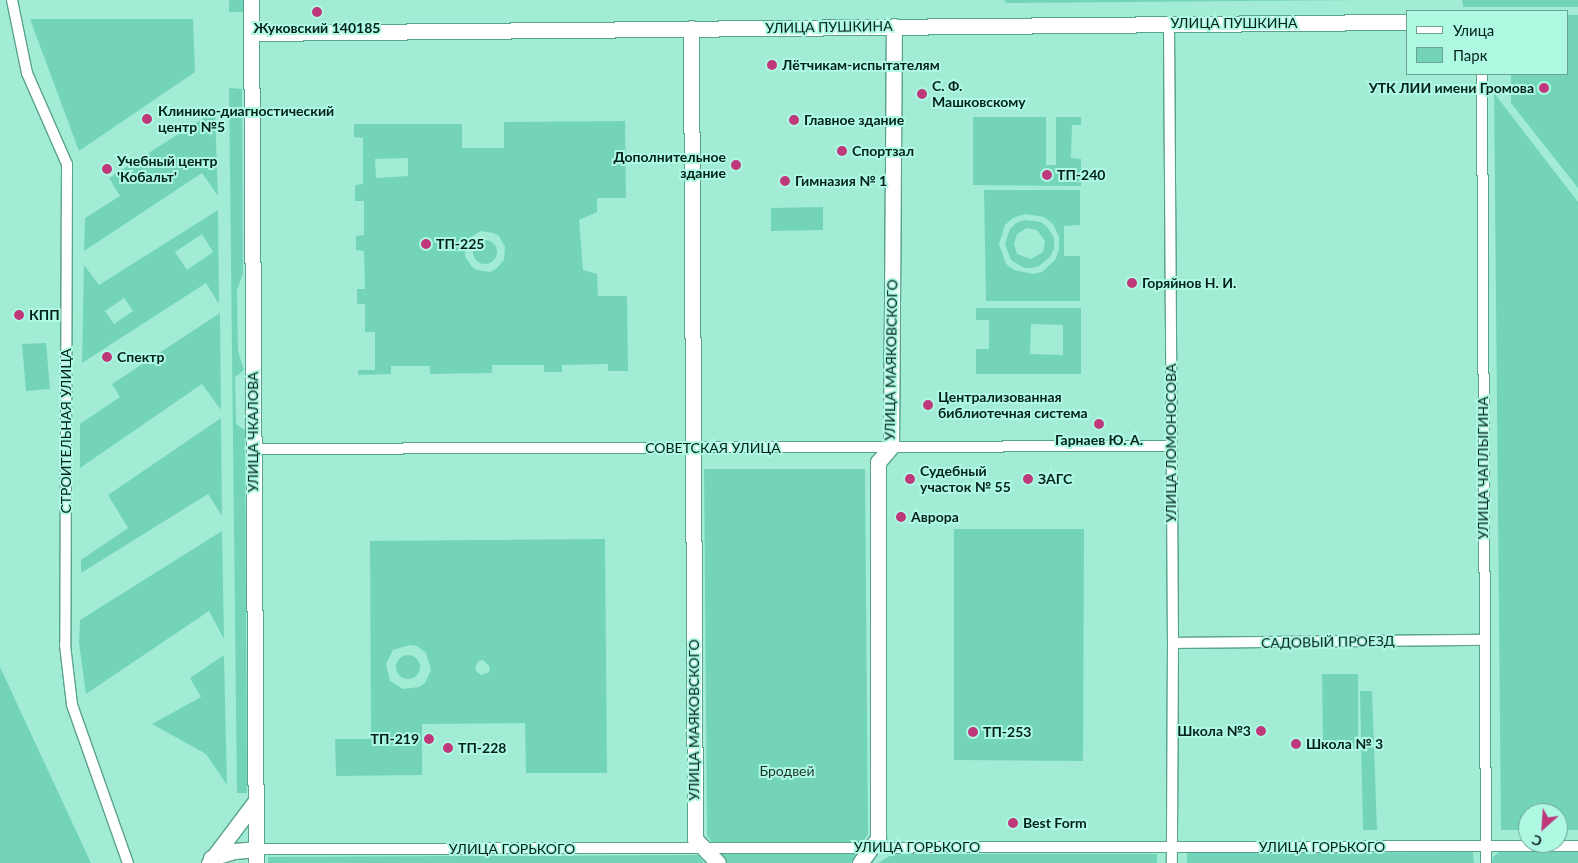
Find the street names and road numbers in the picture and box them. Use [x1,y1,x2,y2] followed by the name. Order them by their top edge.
[1170,15,1298,31] street label: УЛИЦА ПУШКИНА
[765,17,893,37] street label: УЛИЦА ПУШКИНА
[881,279,901,441] street label: УЛИЦА МАЯКОВСКОГО
[58,348,74,514] street label: СТРОИТЕЛЬНАЯ УЛИЦА
[1163,364,1179,522] street label: УЛИЦА ЛОМОНОСОВА
[245,372,261,492] street label: УЛИЦА ЧКАЛОВА
[1475,397,1491,539] street label: УЛИЦА ЧАПЛЫГИНА
[645,440,781,456] street label: СОВЕТСКАЯ УЛИЦА
[1261,632,1395,652] street label: САДОВЫЙ ПРОЕЗД
[686,639,702,801] street label: УЛИЦА МАЯКОВСКОГО
[854,839,980,855] street label: УЛИЦА ГОРЬКОГО
[1259,839,1385,855] street label: УЛИЦА ГОРЬКОГО
[449,841,575,857] street label: УЛИЦА ГОРЬКОГО

